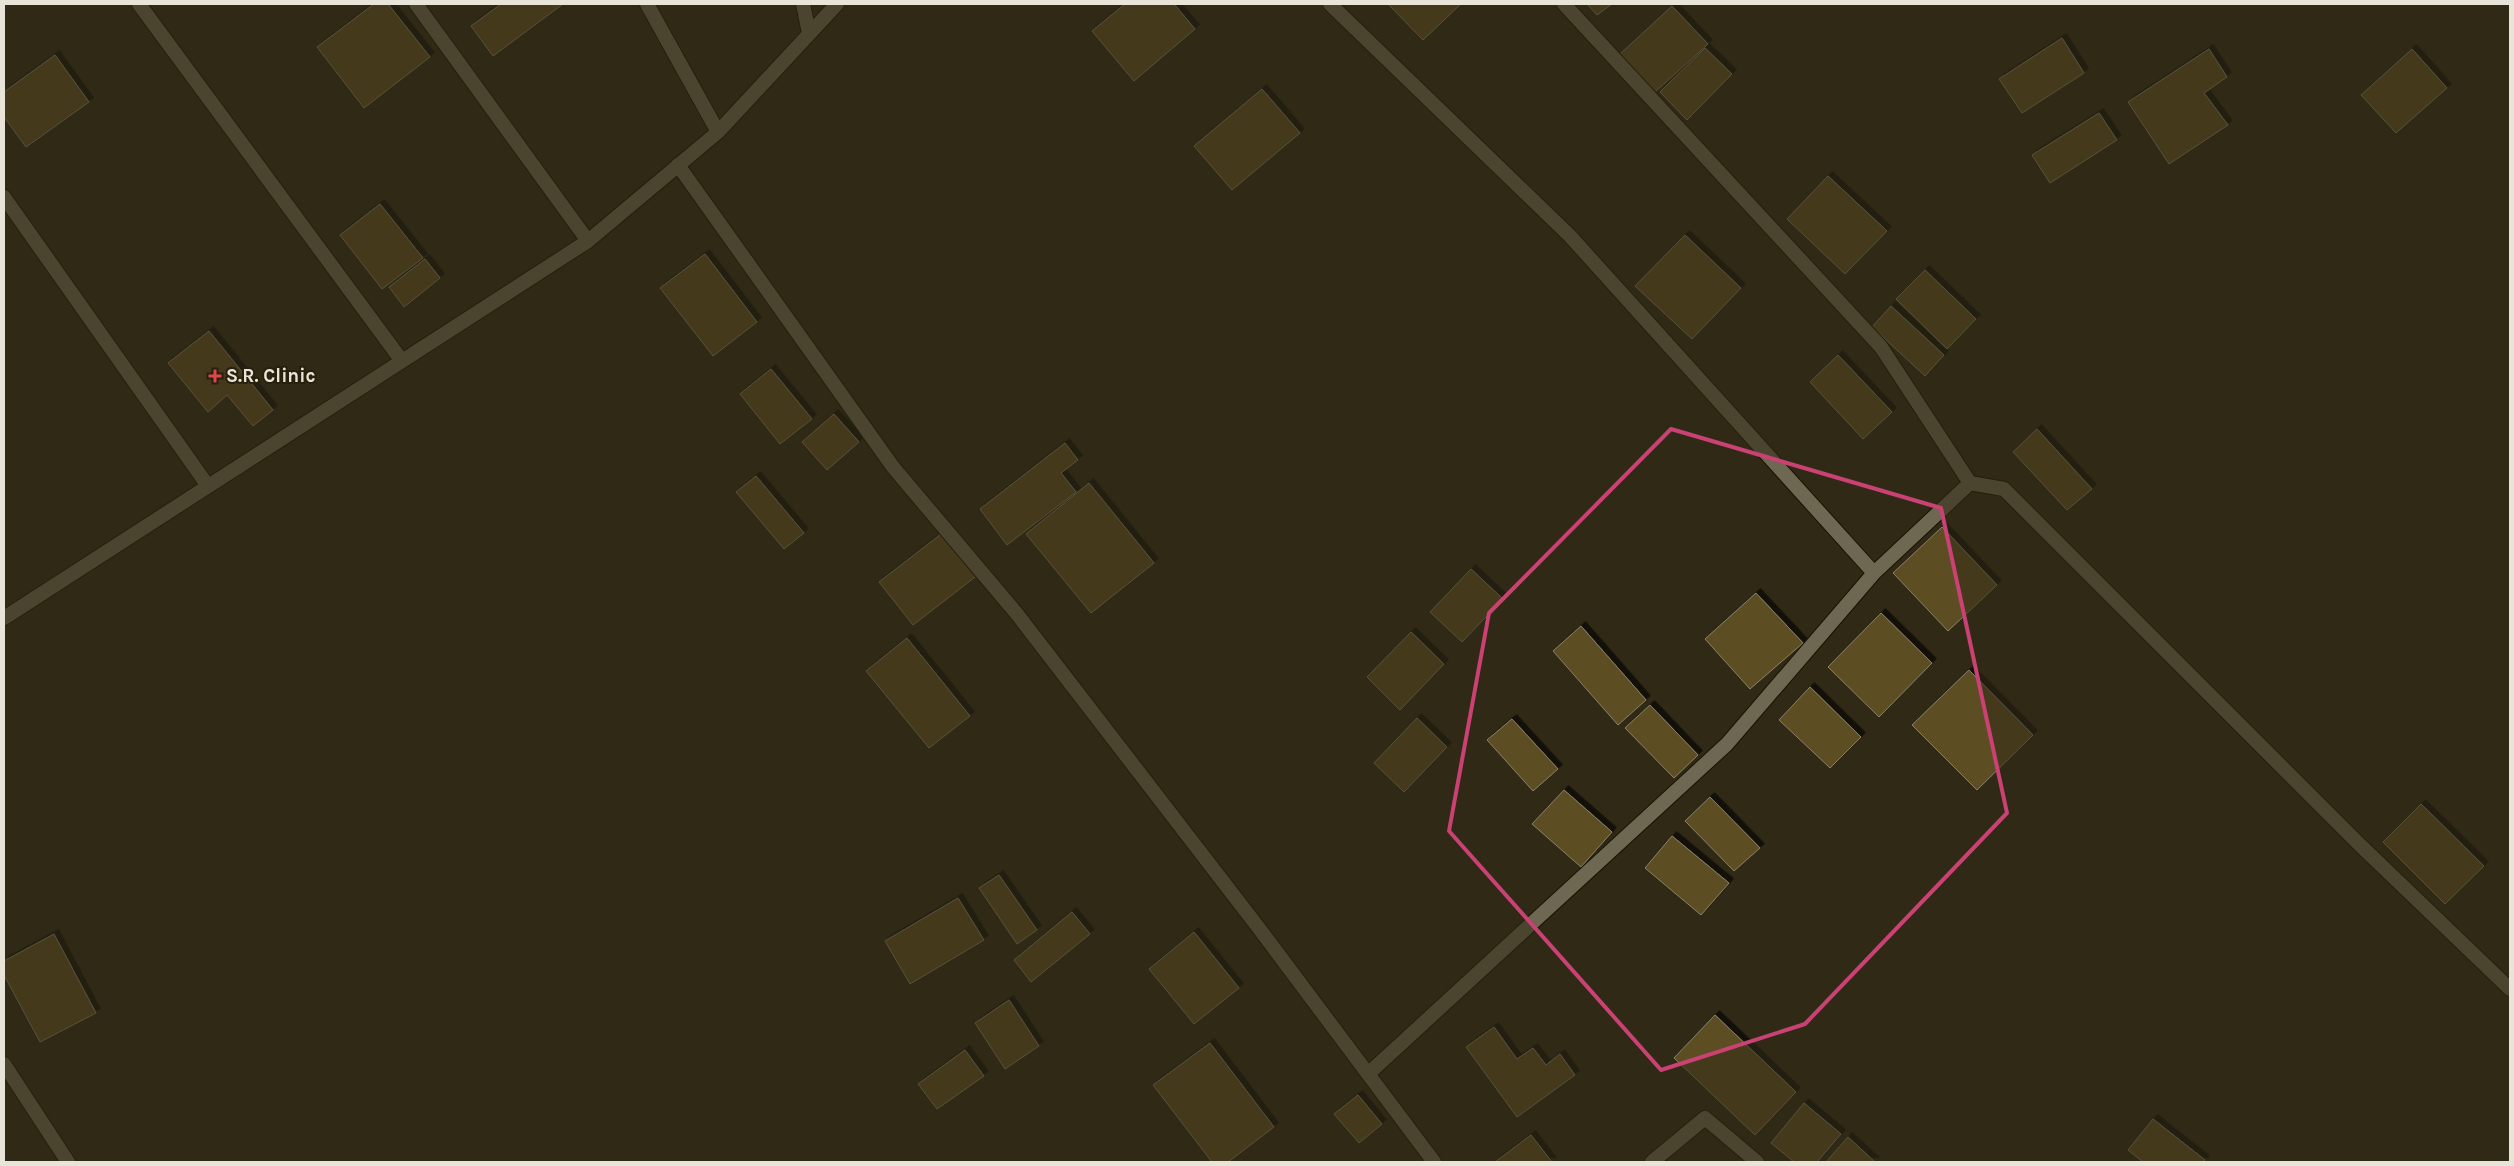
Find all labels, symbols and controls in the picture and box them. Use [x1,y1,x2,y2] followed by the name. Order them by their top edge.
[226,365,316,387] place label: S.R. Clinic
[208,369,222,383] marker: S.R. Clinic

